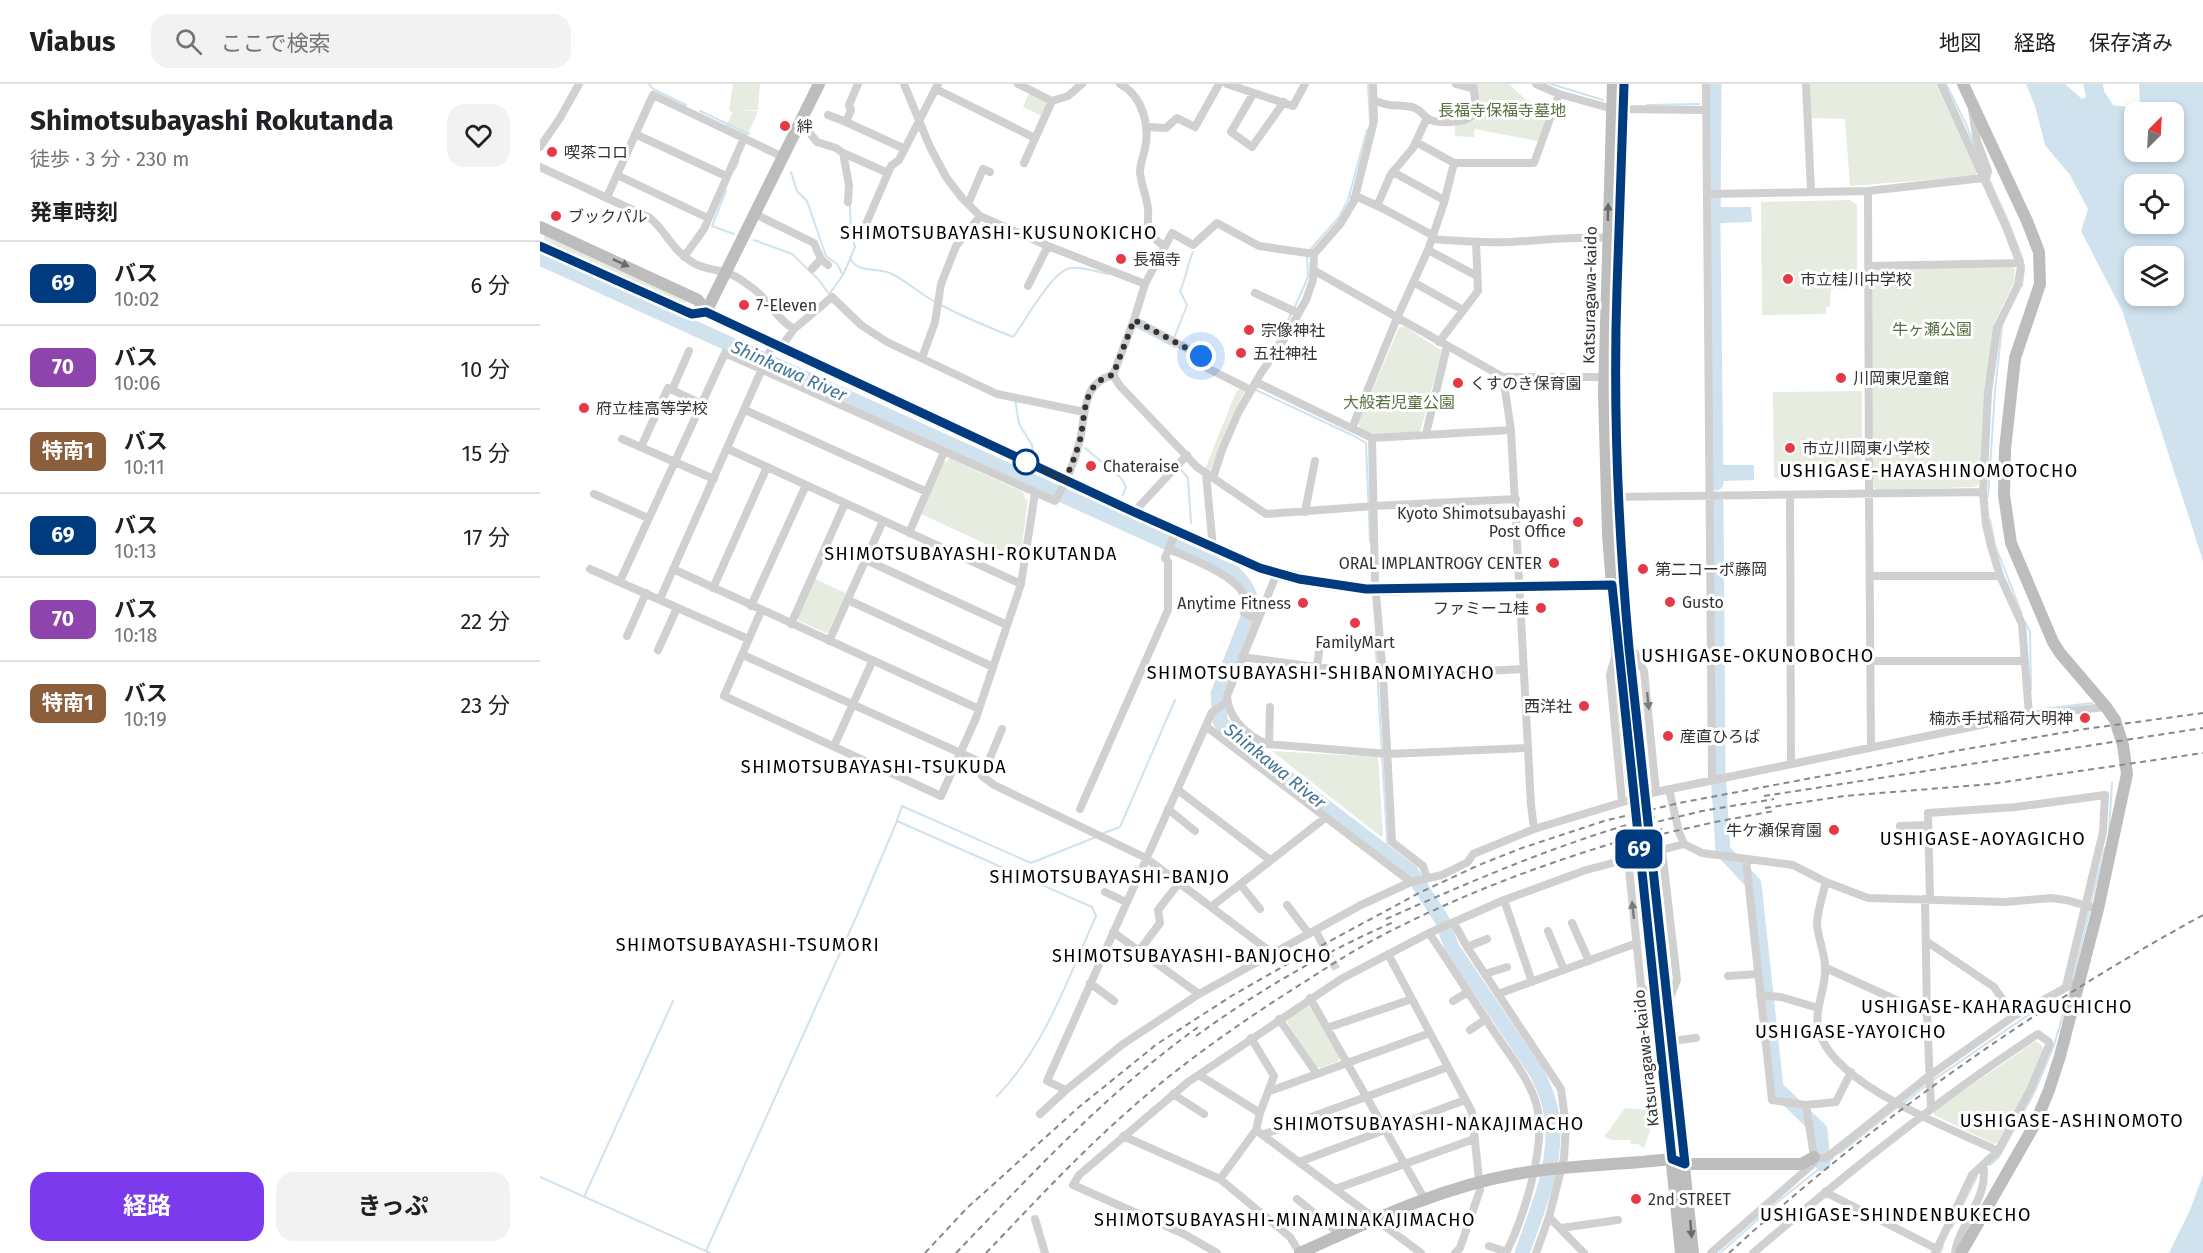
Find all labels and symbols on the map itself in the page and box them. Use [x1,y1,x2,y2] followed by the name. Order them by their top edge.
[1438,101,1566,120] park label: 長福寺保福寺墓地
[2124,102,2184,162] north arrow
[797,117,813,136] place label: 絆
[778,119,792,133] marker: 絆
[564,143,628,162] place label: 喫茶コロ
[545,145,559,159] marker: 喫茶コロ
[1603,202,1613,221] one-way arrow
[568,207,647,226] place label: ブックパル
[549,209,563,223] marker: ブックパル
[840,222,1158,244] district label: SHIMOTSUBAYASHI-KUSUNOKICHO
[1579,226,1601,364] street label: Katsuragawa-kaido
[1133,250,1181,269] place label: 長福寺
[1114,252,1128,266] marker: 長福寺
[613,259,630,268] one-way arrow
[1800,270,1912,289] place label: 市立桂川中学校
[1781,272,1795,286] marker: 市立桂川中学校
[756,296,817,315] place label: 7-Eleven
[737,298,751,312] marker: 7-Eleven
[1892,320,1972,339] park label: 牛ヶ瀬公園
[1261,321,1325,340] place label: 宗像神社
[1242,323,1256,337] marker: 宗像神社
[727,335,851,407] water label: Shinkawa River
[1186,341,1216,371] your location
[1253,344,1317,363] place label: 五社神社
[1234,346,1248,360] marker: 五社神社
[1853,369,1949,388] place label: 川岡東児童館
[1834,371,1848,385] marker: 川岡東児童館
[1470,374,1582,393] place label: くすのき保育園
[1451,376,1465,390] marker: くすのき保育園
[1343,393,1455,412] park label: 大般若児童公園
[596,399,708,418] place label: 府立桂高等学校
[577,401,591,415] marker: 府立桂高等学校
[1802,439,1930,458] place label: 市立川岡東小学校
[1783,441,1797,455] marker: 市立川岡東小学校
[1013,449,1039,475] unlabelled marker
[1103,457,1179,476] place label: Chateraise
[1084,459,1098,473] marker: Chateraise
[1779,460,2079,482] district label: USHIGASE-HAYASHINOMOTOCHO
[1397,504,1566,541] place label: Kyoto Shimotsubayashi Post Office
[1571,515,1585,529] marker: Kyoto Shimotsubayashi Post Office
[824,543,1118,565] district label: SHIMOTSUBAYASHI-ROKUTANDA
[1339,554,1542,573] place label: ORAL IMPLANTROGY CENTER
[1547,556,1561,570] marker: ORAL IMPLANTROGY CENTER
[1655,560,1767,579] place label: 第二コーポ藤岡
[1636,562,1650,576] marker: 第二コーポ藤岡
[1682,593,1724,612] place label: Gusto
[1177,594,1291,613] place label: Anytime Fitness
[1663,595,1677,609] marker: Gusto
[1296,596,1310,610] marker: Anytime Fitness
[1433,599,1529,618] place label: ファミーユ桂
[1534,601,1548,615] marker: ファミーユ桂
[1348,616,1362,630] marker: FamilyMart
[1315,633,1395,652] place label: FamilyMart
[1641,645,1875,667] district label: USHIGASE-OKUNOBOCHO
[1147,662,1495,684] district label: SHIMOTSUBAYASHI-SHIBANOMIYACHO
[1643,691,1653,710] one-way arrow
[1524,697,1572,716] place label: 西洋社
[1577,699,1591,713] marker: 西洋社
[1929,709,2073,728] place label: 楠赤手拭稲荷大明神
[2078,711,2092,725] marker: 楠赤手拭稲荷大明神
[1219,718,1331,814] water label: Shinkawa River
[1680,727,1760,746] place label: 産直ひろば
[1661,729,1675,743] marker: 産直ひろば
[741,756,1007,778] district label: SHIMOTSUBAYASHI-TSUKUDA
[1726,821,1822,840] place label: 牛ケ瀬保育園
[1827,823,1841,837] marker: 牛ケ瀬保育園
[1880,828,2086,850] district label: USHIGASE-AOYAGICHO
[1612,830,1666,868] line badge: 69
[990,866,1230,888] district label: SHIMOTSUBAYASHI-BANJO
[1628,900,1638,919] one-way arrow
[616,934,880,956] district label: SHIMOTSUBAYASHI-TSUMORI
[1052,945,1332,967] district label: SHIMOTSUBAYASHI-BANJOCHO
[1629,989,1663,1127] street label: Katsuragawa-kaido
[1861,996,2133,1018] district label: USHIGASE-KAHARAGUCHICHO
[1755,1021,1947,1043] district label: USHIGASE-YAYOICHO
[1960,1110,2184,1132] district label: USHIGASE-ASHINOMOTO
[1273,1113,1585,1135] district label: SHIMOTSUBAYASHI-NAKAJIMACHO
[1648,1190,1732,1209] place label: 2nd STREET
[1629,1192,1643,1206] marker: 2nd STREET
[1760,1204,2032,1226] district label: USHIGASE-SHINDENBUKECHO
[1094,1209,1476,1231] district label: SHIMOTSUBAYASHI-MINAMINAKAJIMACHO
[1686,1220,1696,1239] one-way arrow

